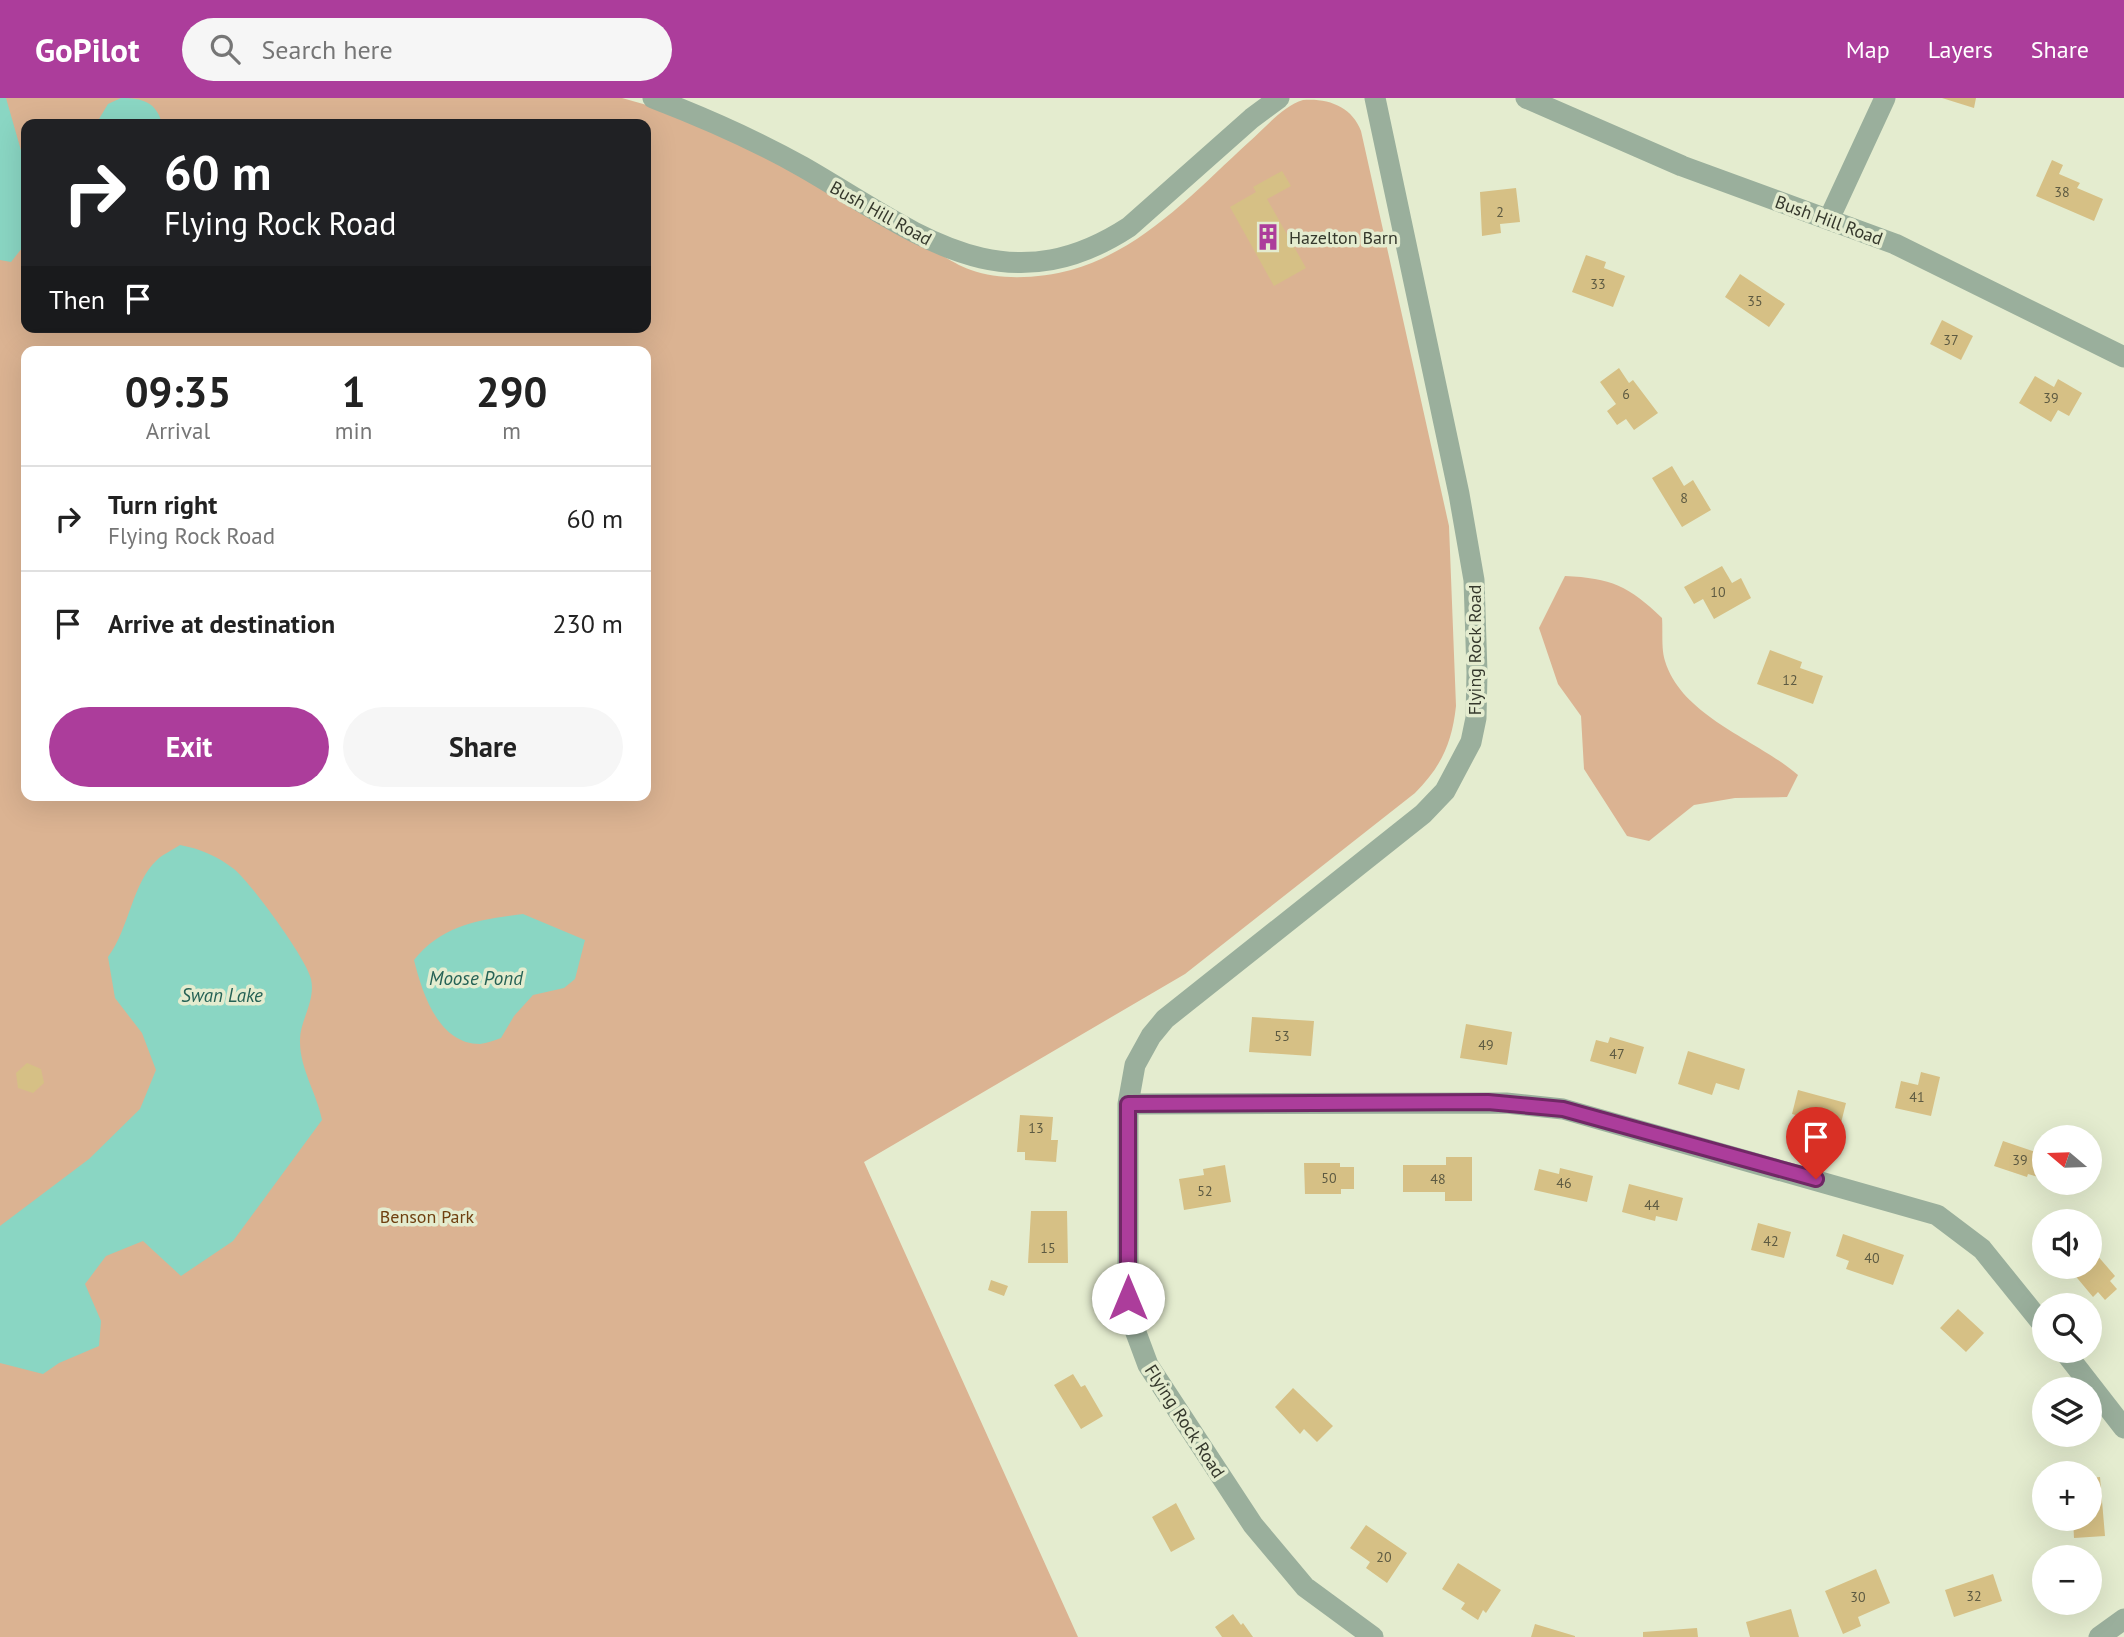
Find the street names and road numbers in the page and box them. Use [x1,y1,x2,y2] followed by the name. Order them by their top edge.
[826,176,936,250] street label: Bush Hill Road
[1772,190,1886,250] street label: Bush Hill Road
[1463,585,1486,715] street label: Flying Rock Road
[1140,1360,1230,1482] street label: Flying Rock Road

